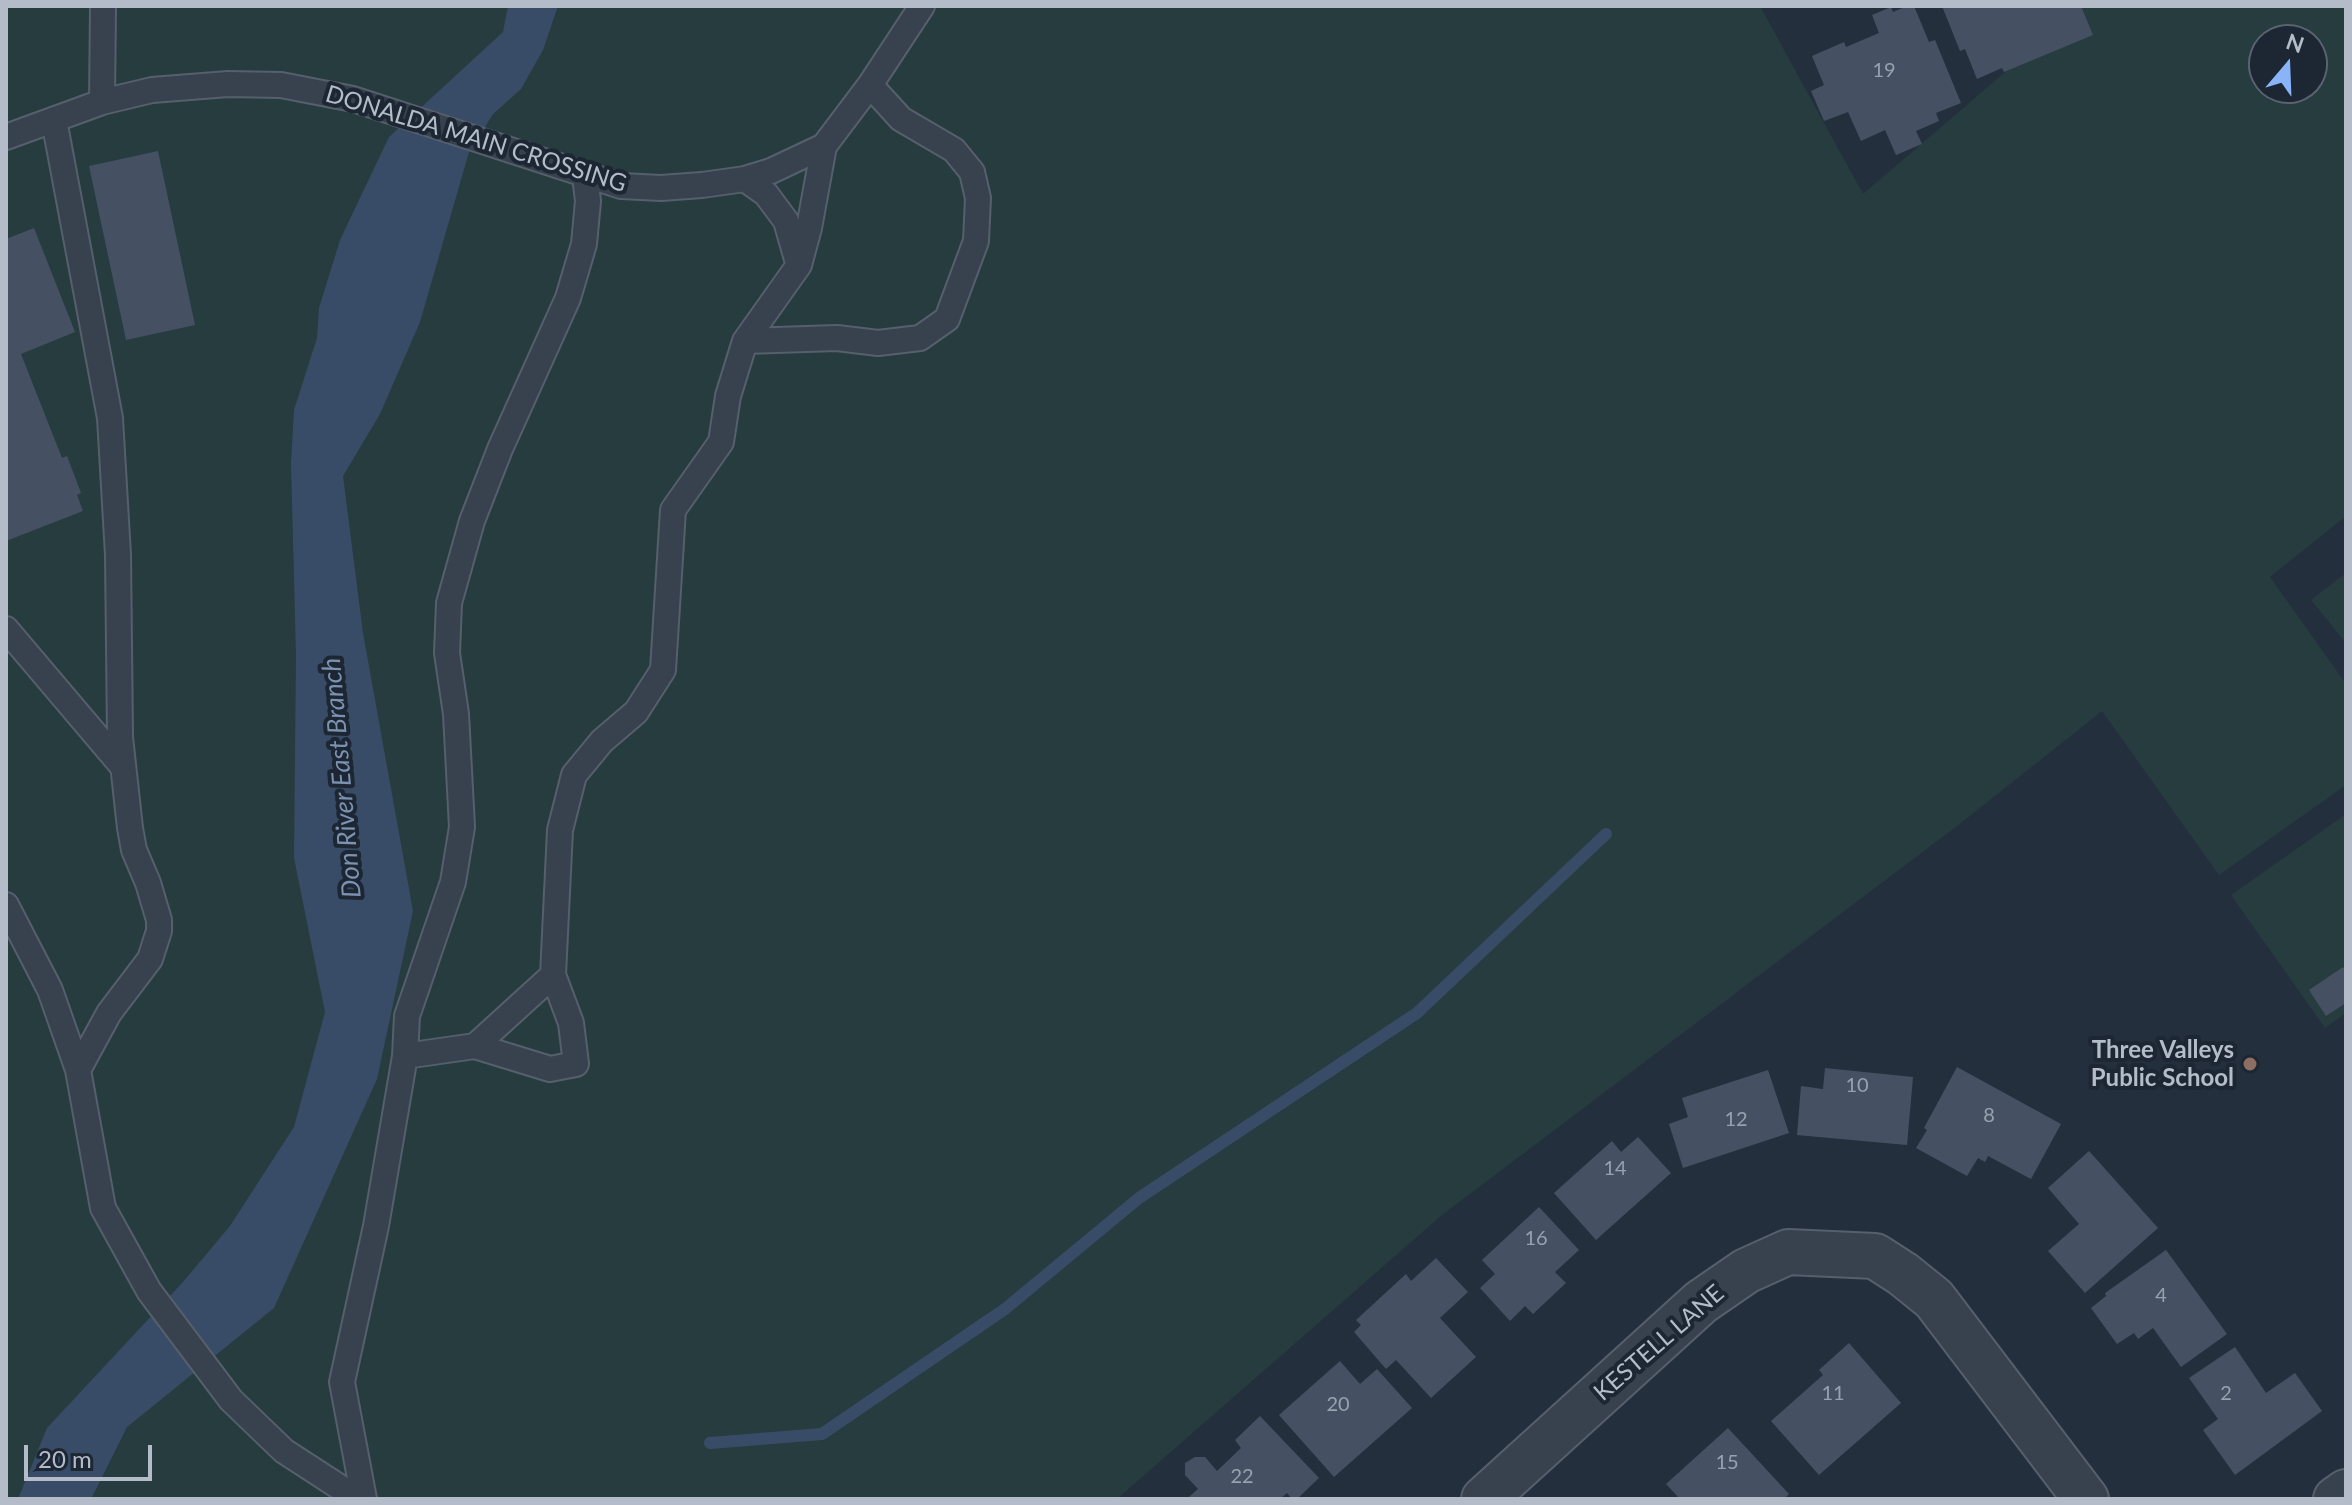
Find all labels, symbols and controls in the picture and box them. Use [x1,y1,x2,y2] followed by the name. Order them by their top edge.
[2248,24,2328,104] north arrow
[2283,27,2308,58] text: N
[1872,59,1896,83] house number: 19
[322,79,630,199] street label: DONALDA MAIN CROSSING
[316,657,368,899] water label: Don River East Branch
[2091,1036,2234,1092] place label: Three Valleys Public School
[2241,1055,2259,1073] marker: Three Valleys Public School
[1845,1074,1869,1098] house number: 10
[1983,1104,1995,1128] house number: 8
[1724,1108,1748,1132] house number: 12
[1603,1157,1627,1181] house number: 14
[1524,1227,1548,1251] house number: 16
[1588,1279,1730,1407] street label: KESTELL LANE
[2155,1284,2167,1308] house number: 4
[1821,1382,1845,1406] house number: 11
[2220,1382,2232,1406] house number: 2
[1326,1393,1350,1417] house number: 20
[28,1429,156,1479] scale bar
[38,1444,92,1473] text: 20 m
[1715,1451,1739,1475] house number: 15
[1230,1465,1254,1489] house number: 22

